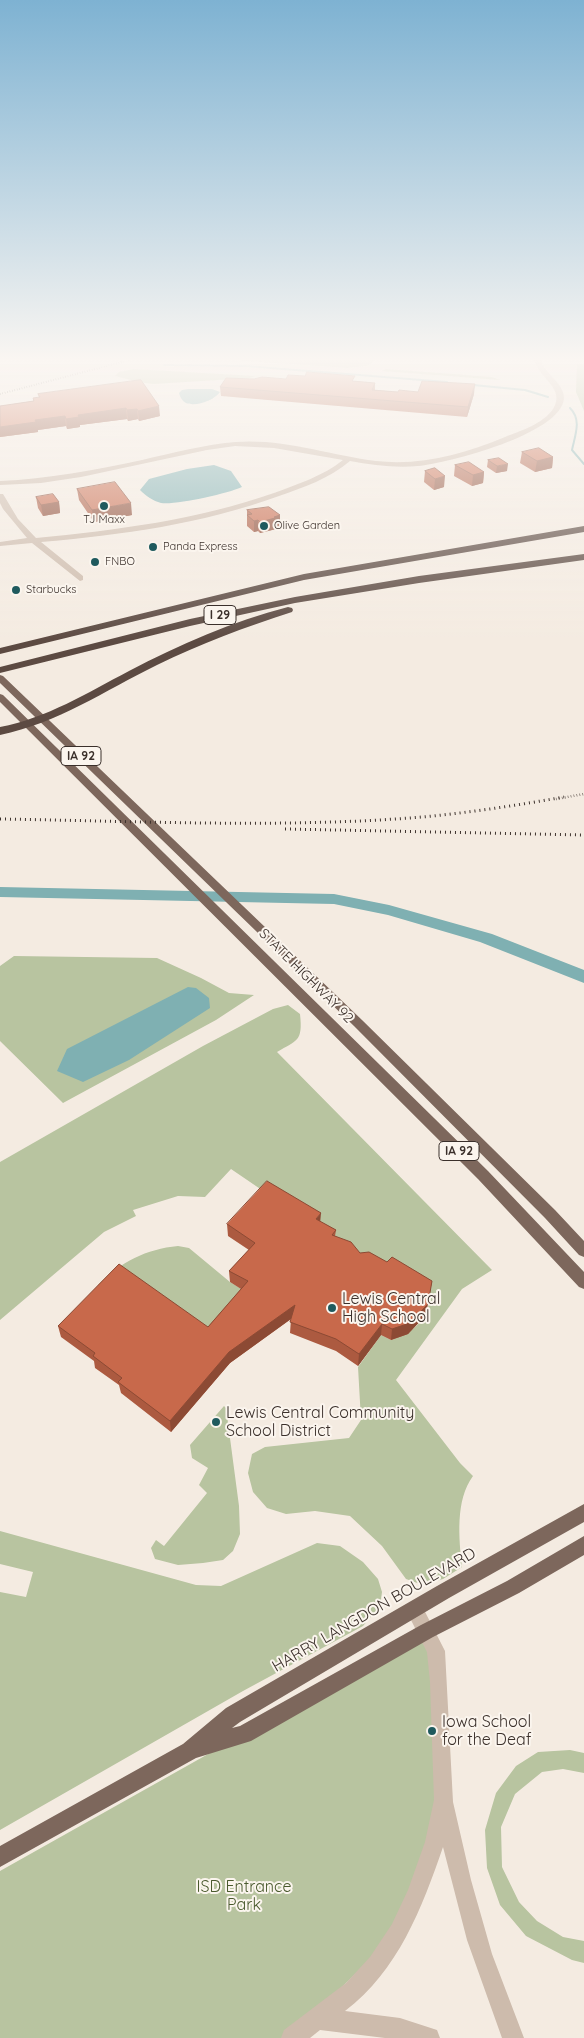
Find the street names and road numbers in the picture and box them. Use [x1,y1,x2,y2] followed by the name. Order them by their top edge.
[204,606,236,624] road number: I 29
[61,746,101,766] road number: IA 92
[255,925,357,1027] street label: STATE HIGHWAY 92
[439,1142,479,1160] road number: IA 92
[269,1544,479,1676] street label: HARRY LANGDON BOULEVARD

